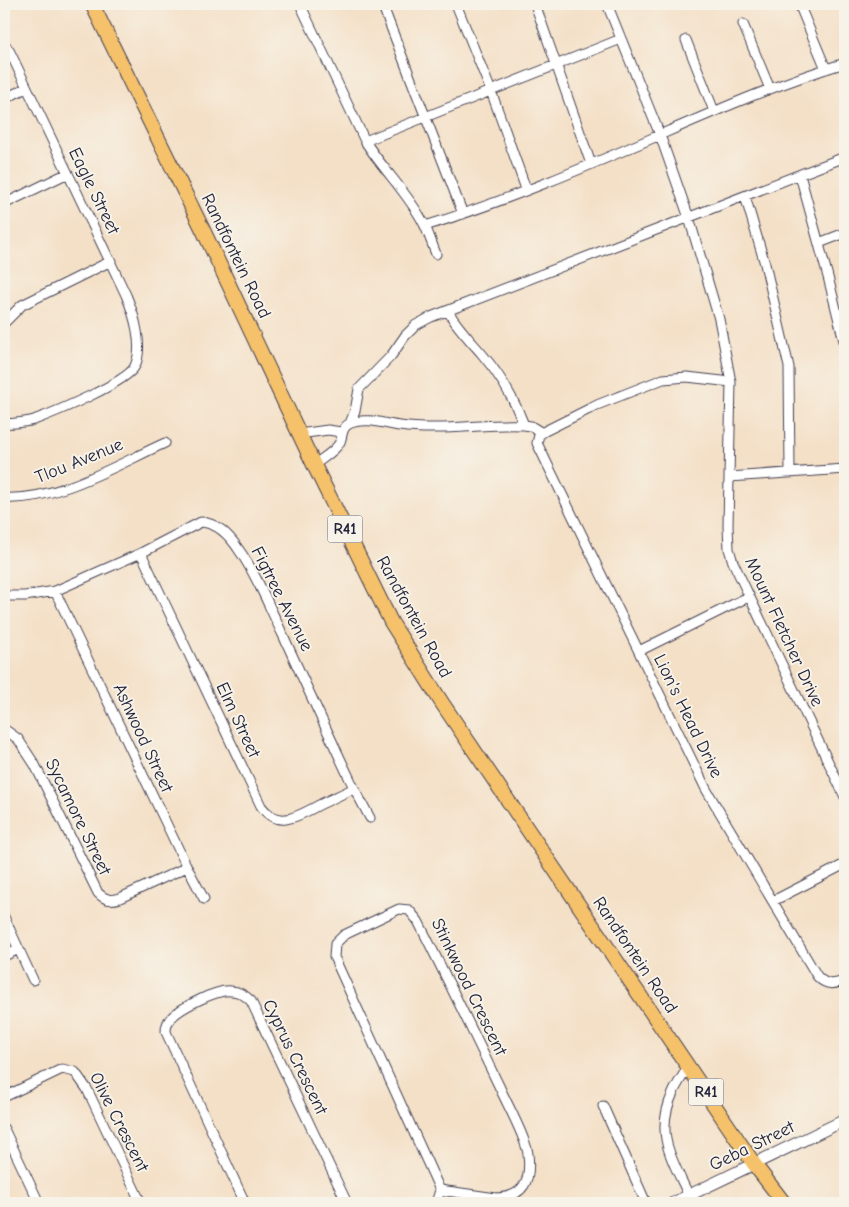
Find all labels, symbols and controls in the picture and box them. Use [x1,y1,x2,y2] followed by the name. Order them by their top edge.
[64,144,124,238] street label: Eagle Street
[197,190,275,322] street label: Randfontein Road
[32,434,126,488] street label: Tlou Avenue
[328,516,362,542] road number: R41
[247,543,317,655] street label: Figtree Avenue
[372,552,456,682] street label: Randfontein Road
[740,554,828,710] street label: Mount Fletcher Drive
[649,651,727,781] street label: Lion's Head Drive
[211,679,265,762] street label: Elm Street
[109,680,178,797] street label: Ashwood Street
[41,755,116,879] street label: Sycamore Street
[588,893,682,1017] street label: Randfontein Road
[427,915,512,1060] street label: Stinkwood Crescent
[258,996,332,1119] street label: Cyprus Crescent
[85,1069,153,1176] street label: Olive Crescent
[688,1078,724,1106] road number: R41
[706,1116,799,1176] street label: Geba Street

